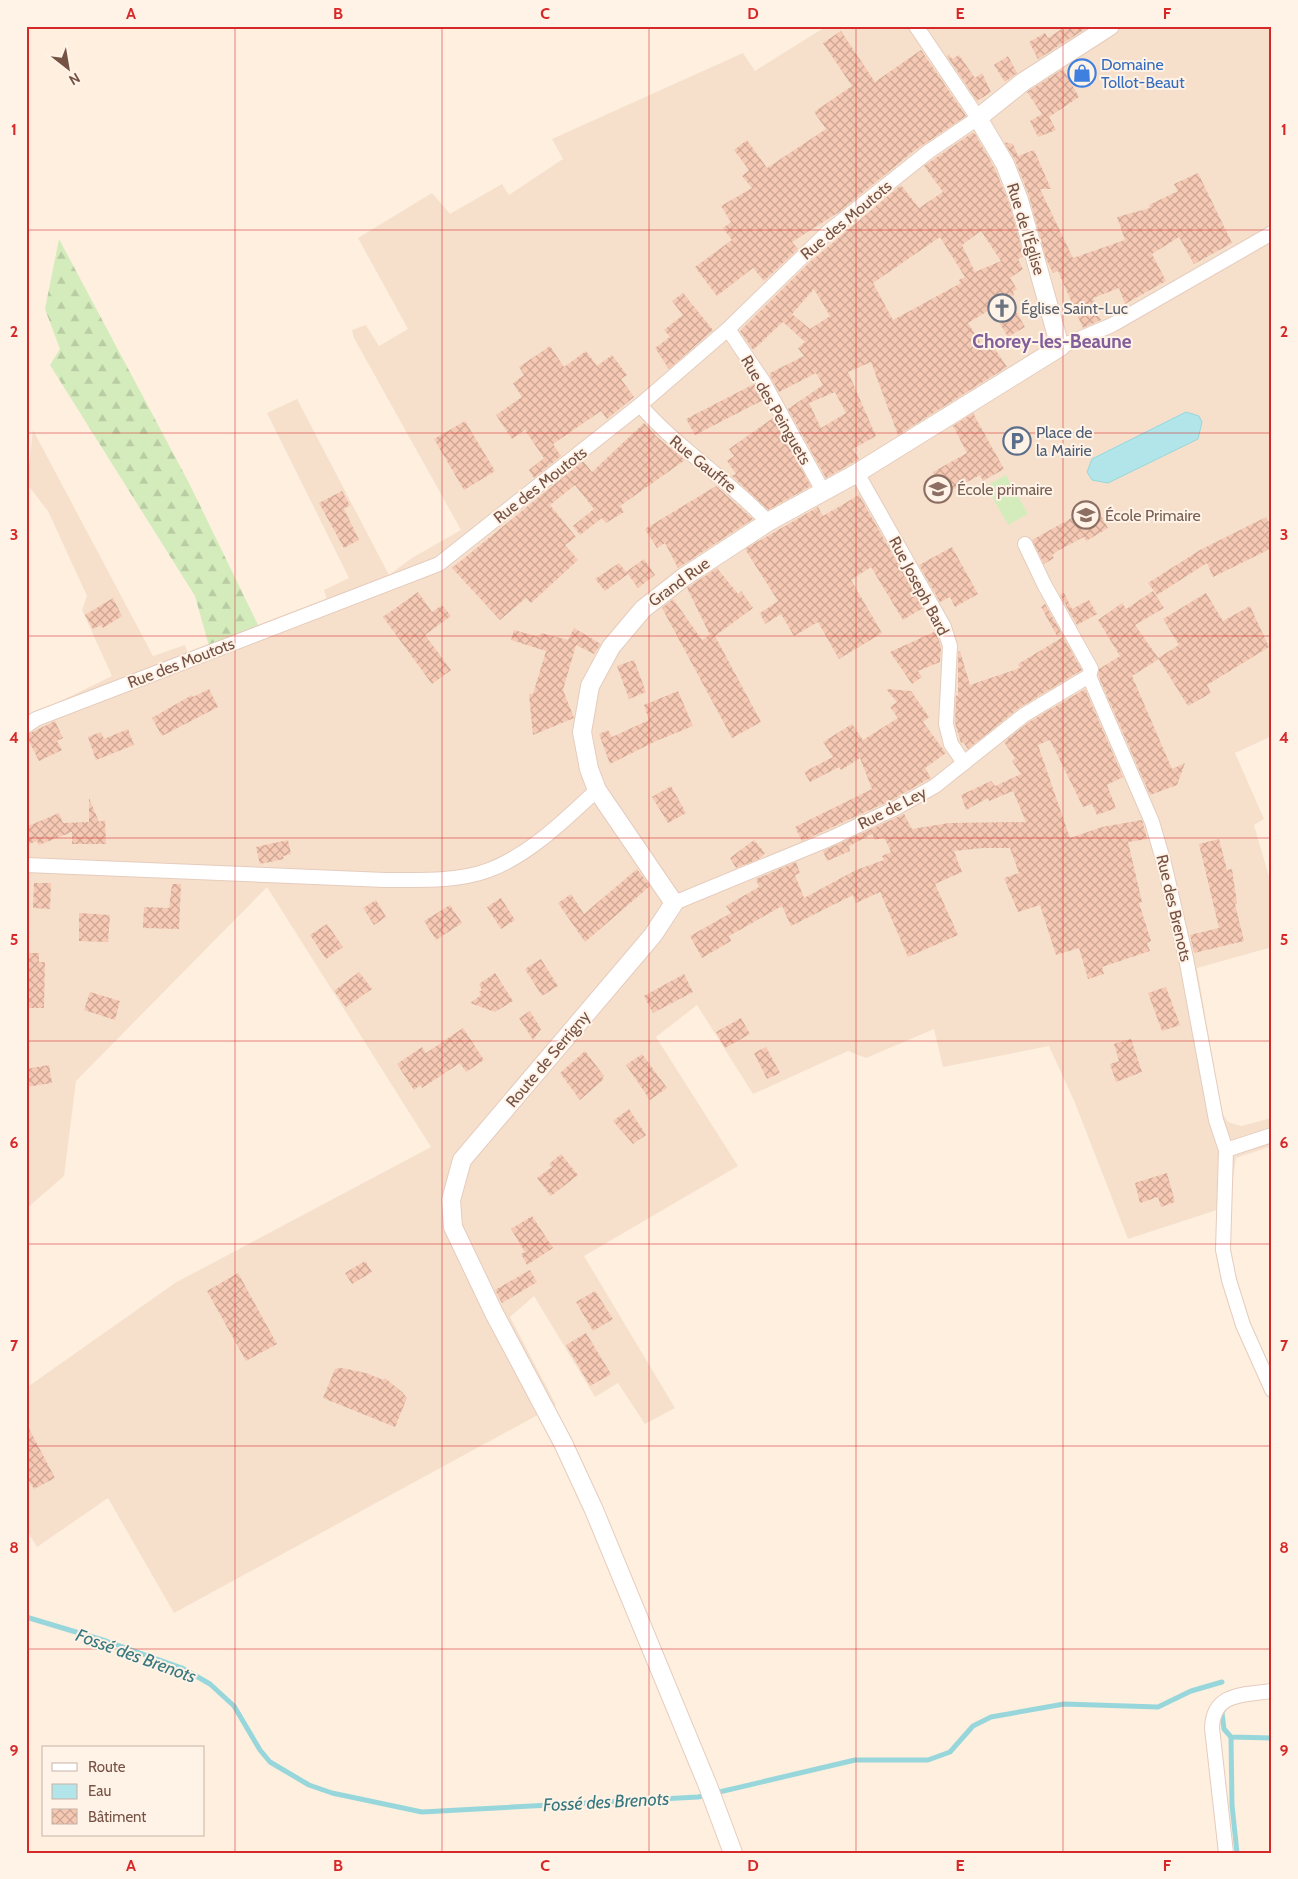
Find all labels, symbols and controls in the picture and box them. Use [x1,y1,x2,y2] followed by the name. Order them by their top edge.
[126,4,136,23] text: A
[333,4,343,23] text: B
[540,4,550,23] text: C
[747,4,759,23] text: D
[955,4,965,23] text: E
[1163,4,1172,23] text: F
[42,42,92,92] north arrow
[1101,55,1185,92] place label: Domaine Tollot-Beaut
[1067,58,1097,88] shop icon: Domaine Tollot-Beaut
[66,69,84,89] text: N
[11,120,17,139] text: 1
[1281,120,1287,139] text: 1
[797,176,896,264] street label: Rue des Moutots
[1003,181,1049,277] street label: Rue de l'Église
[987,293,1017,323] church icon: Église Saint-Luc
[1021,299,1128,318] place label: Église Saint-Luc
[10,322,18,341] text: 2
[1280,322,1288,341] text: 2
[972,330,1132,353] district label: Chorey-les-Beaune
[737,352,815,468] street label: Rue des Peinguets
[1036,423,1093,460] place label: Place de la Mairie
[1002,426,1032,456] parking icon: Place de la Mairie
[666,431,740,497] street label: Rue Gauffre
[490,443,591,527] street label: Rue des Moutots
[923,474,953,504] school or university icon: École primaire
[957,480,1053,499] place label: École primaire
[1071,500,1101,530] school or university icon: École Primaire
[1105,506,1201,525] place label: École Primaire
[10,525,18,544] text: 3
[1280,525,1288,544] text: 3
[885,533,953,639] street label: Rue Joseph Bard
[645,554,713,610] street label: Grand Rue
[125,634,237,692] street label: Rue des Moutots
[9,728,19,747] text: 4
[1279,728,1289,747] text: 4
[855,783,929,833] street label: Rue de Ley
[1152,853,1196,964] street label: Rue des Brenots
[10,930,18,949] text: 5
[1280,930,1288,949] text: 5
[502,1007,594,1111] street label: Route de Serrigny
[10,1133,19,1152] text: 6
[1280,1133,1289,1152] text: 6
[10,1336,19,1355] text: 7
[1280,1336,1289,1355] text: 7
[9,1538,19,1557] text: 8
[1279,1538,1289,1557] text: 8
[73,1624,199,1688] water label: Fossé des Brenots
[10,1741,19,1760] text: 9
[1280,1741,1289,1760] text: 9
[42,1746,205,1836] legend
[88,1758,126,1776] text: Route
[88,1782,111,1800] text: Eau
[542,1788,670,1816] water label: Fossé des Brenots
[88,1808,146,1826] text: Bâtiment
[126,1856,136,1875] text: A
[333,1856,343,1875] text: B
[540,1856,550,1875] text: C
[747,1856,759,1875] text: D
[955,1856,965,1875] text: E
[1163,1856,1172,1875] text: F

